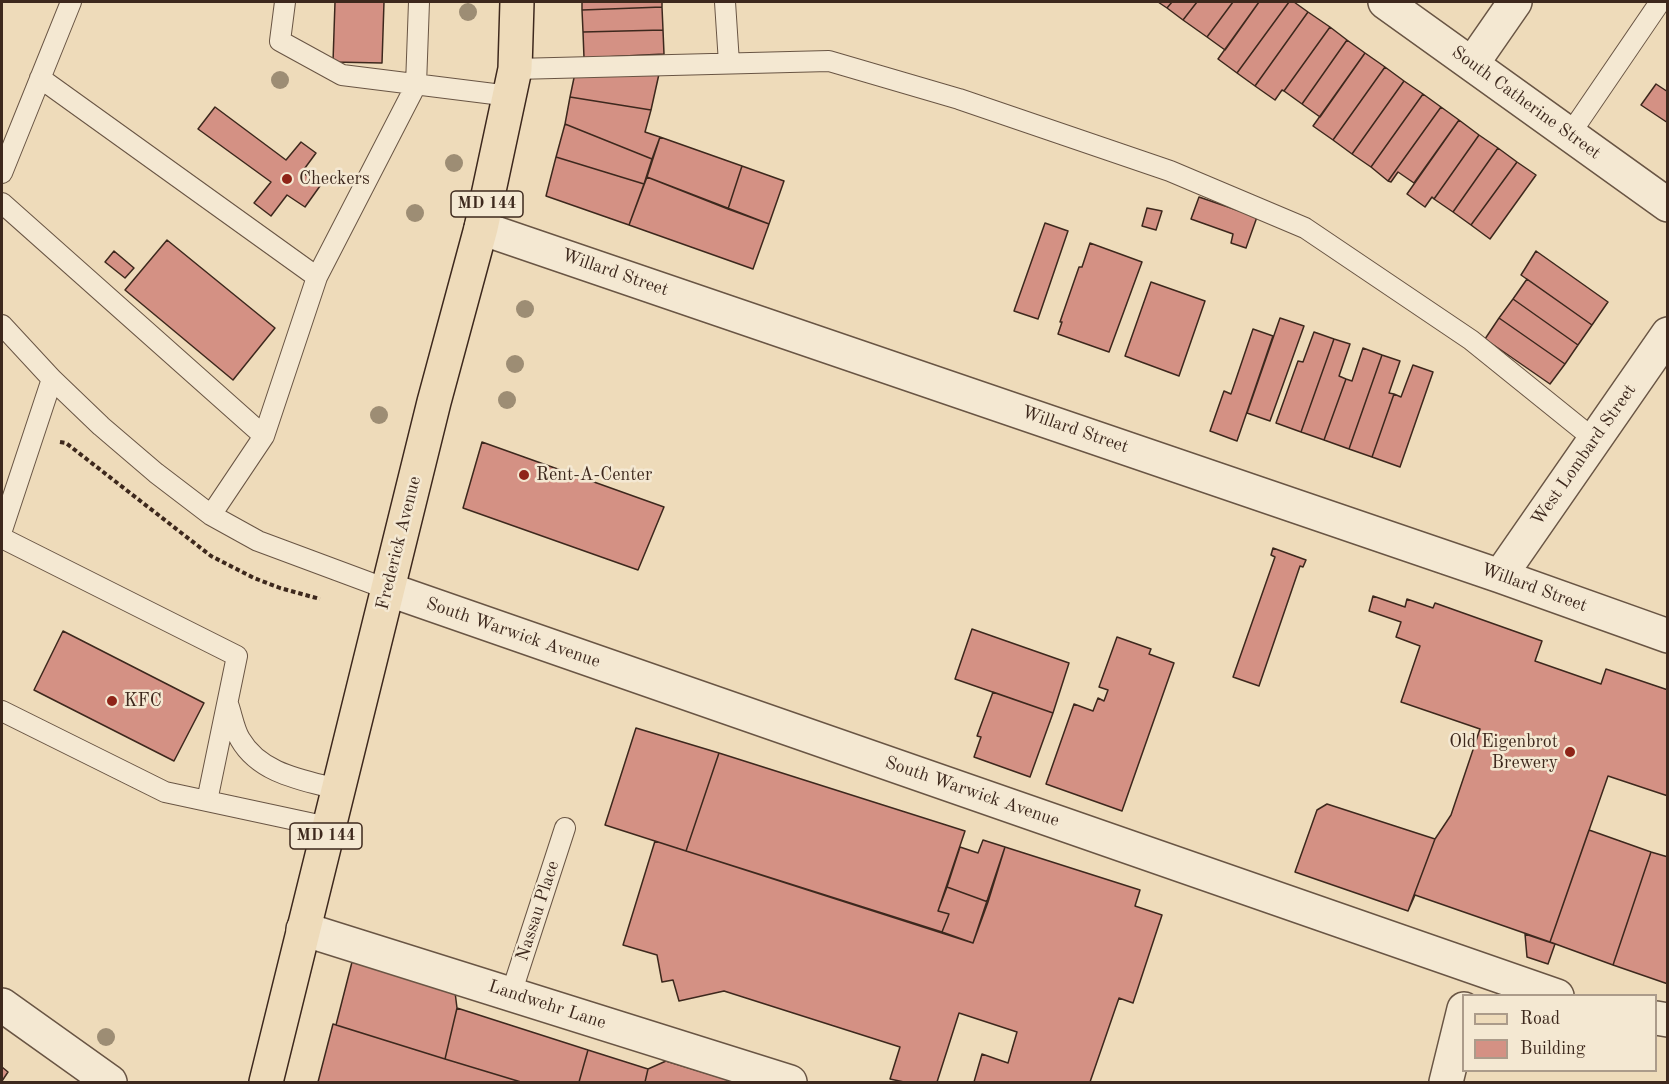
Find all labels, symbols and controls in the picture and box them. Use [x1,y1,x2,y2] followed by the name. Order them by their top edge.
[1447,42,1605,164] street label: South Catherine Street
[299,168,370,190] place label: Checkers
[280,172,294,186] marker: Checkers
[451,191,523,217] road number: MD 144
[559,245,671,301] street label: Willard Street
[1527,380,1641,530] street label: West Lombard Street
[1019,402,1131,458] street label: Willard Street
[536,464,652,486] place label: Rent-A-Center
[517,468,531,482] marker: Rent-A-Center
[372,474,426,612] street label: Frederick Avenue
[1478,559,1590,617] street label: Willard Street
[423,593,603,673] street label: South Warwick Avenue
[124,690,162,712] place label: KFC
[105,694,119,708] marker: KFC
[1449,731,1558,774] place label: Old Eigenbrot Brewery
[1563,745,1577,759] marker: Old Eigenbrot Brewery
[882,752,1062,832] street label: South Warwick Avenue
[290,823,362,849] road number: MD 144
[512,858,564,964] street label: Nassau Place
[485,976,609,1034] street label: Landwehr Lane
[1462,994,1657,1072] legend
[1520,1010,1560,1028] text: Road
[1520,1040,1585,1058] text: Building

